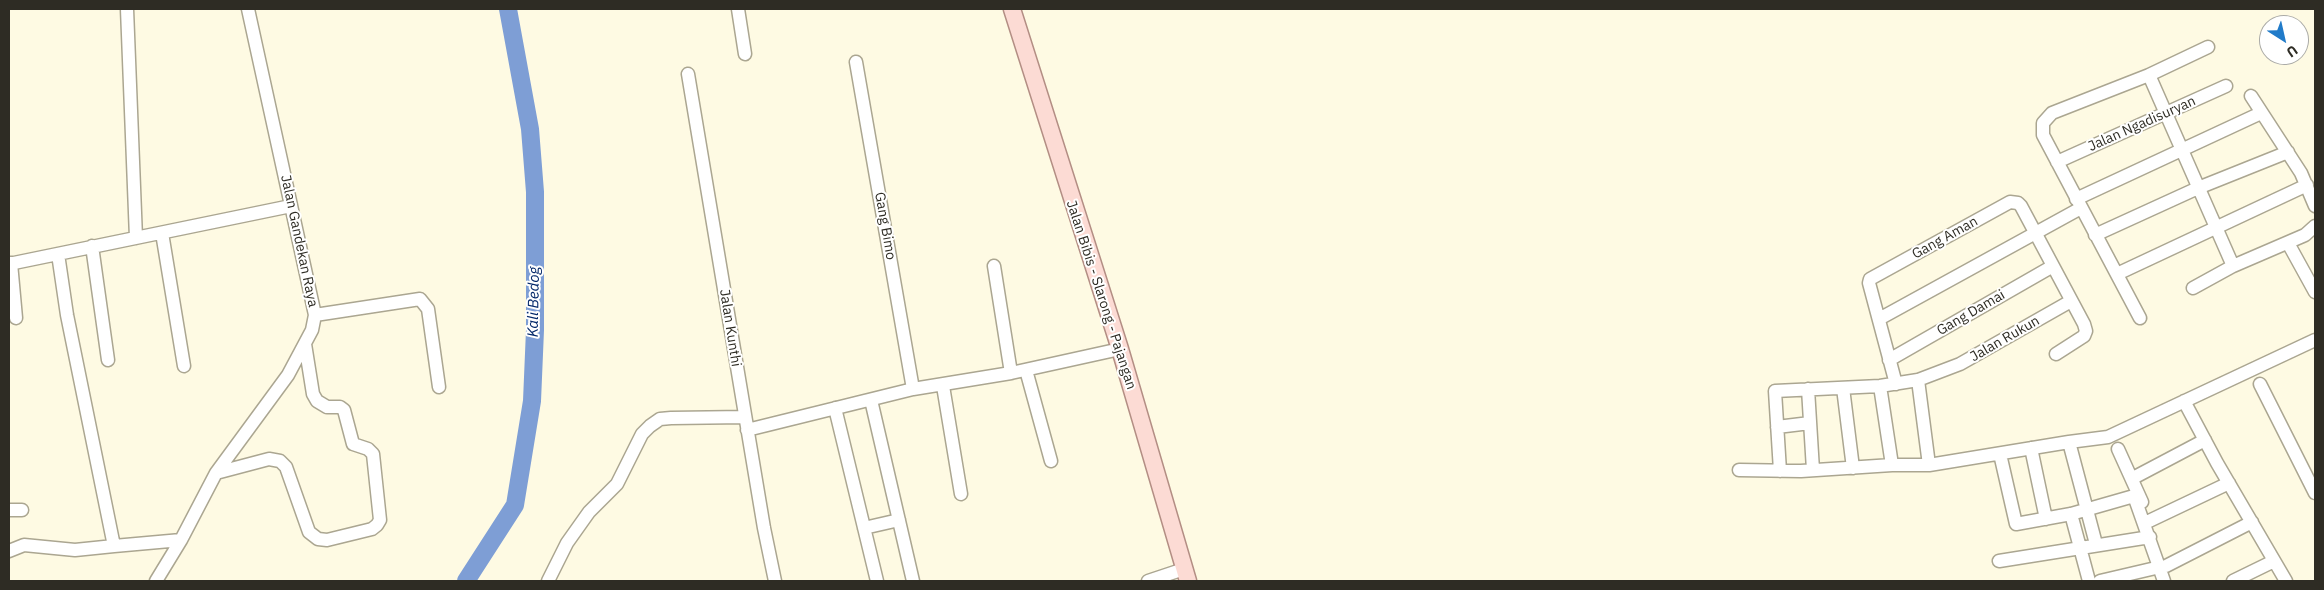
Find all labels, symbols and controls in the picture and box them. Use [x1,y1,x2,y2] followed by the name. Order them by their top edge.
[2259,15,2309,65] north arrow
[2283,41,2301,62] text: U
[2086,93,2198,155] street label: Jalan Ngadisuryan
[277,173,321,309] street label: Jalan Gandekan Raya
[871,191,899,261] street label: Gang Bimo
[1062,198,1140,392] street label: Jalan Bibis - Slarong - Pajangan
[1909,213,1981,263] street label: Gang Aman
[524,267,544,337] water label: Kali Bedog
[1934,287,2008,339] street label: Gang Damai
[716,288,744,368] street label: Jalan Kunthi
[1967,312,2043,366] street label: Jalan Rukun

